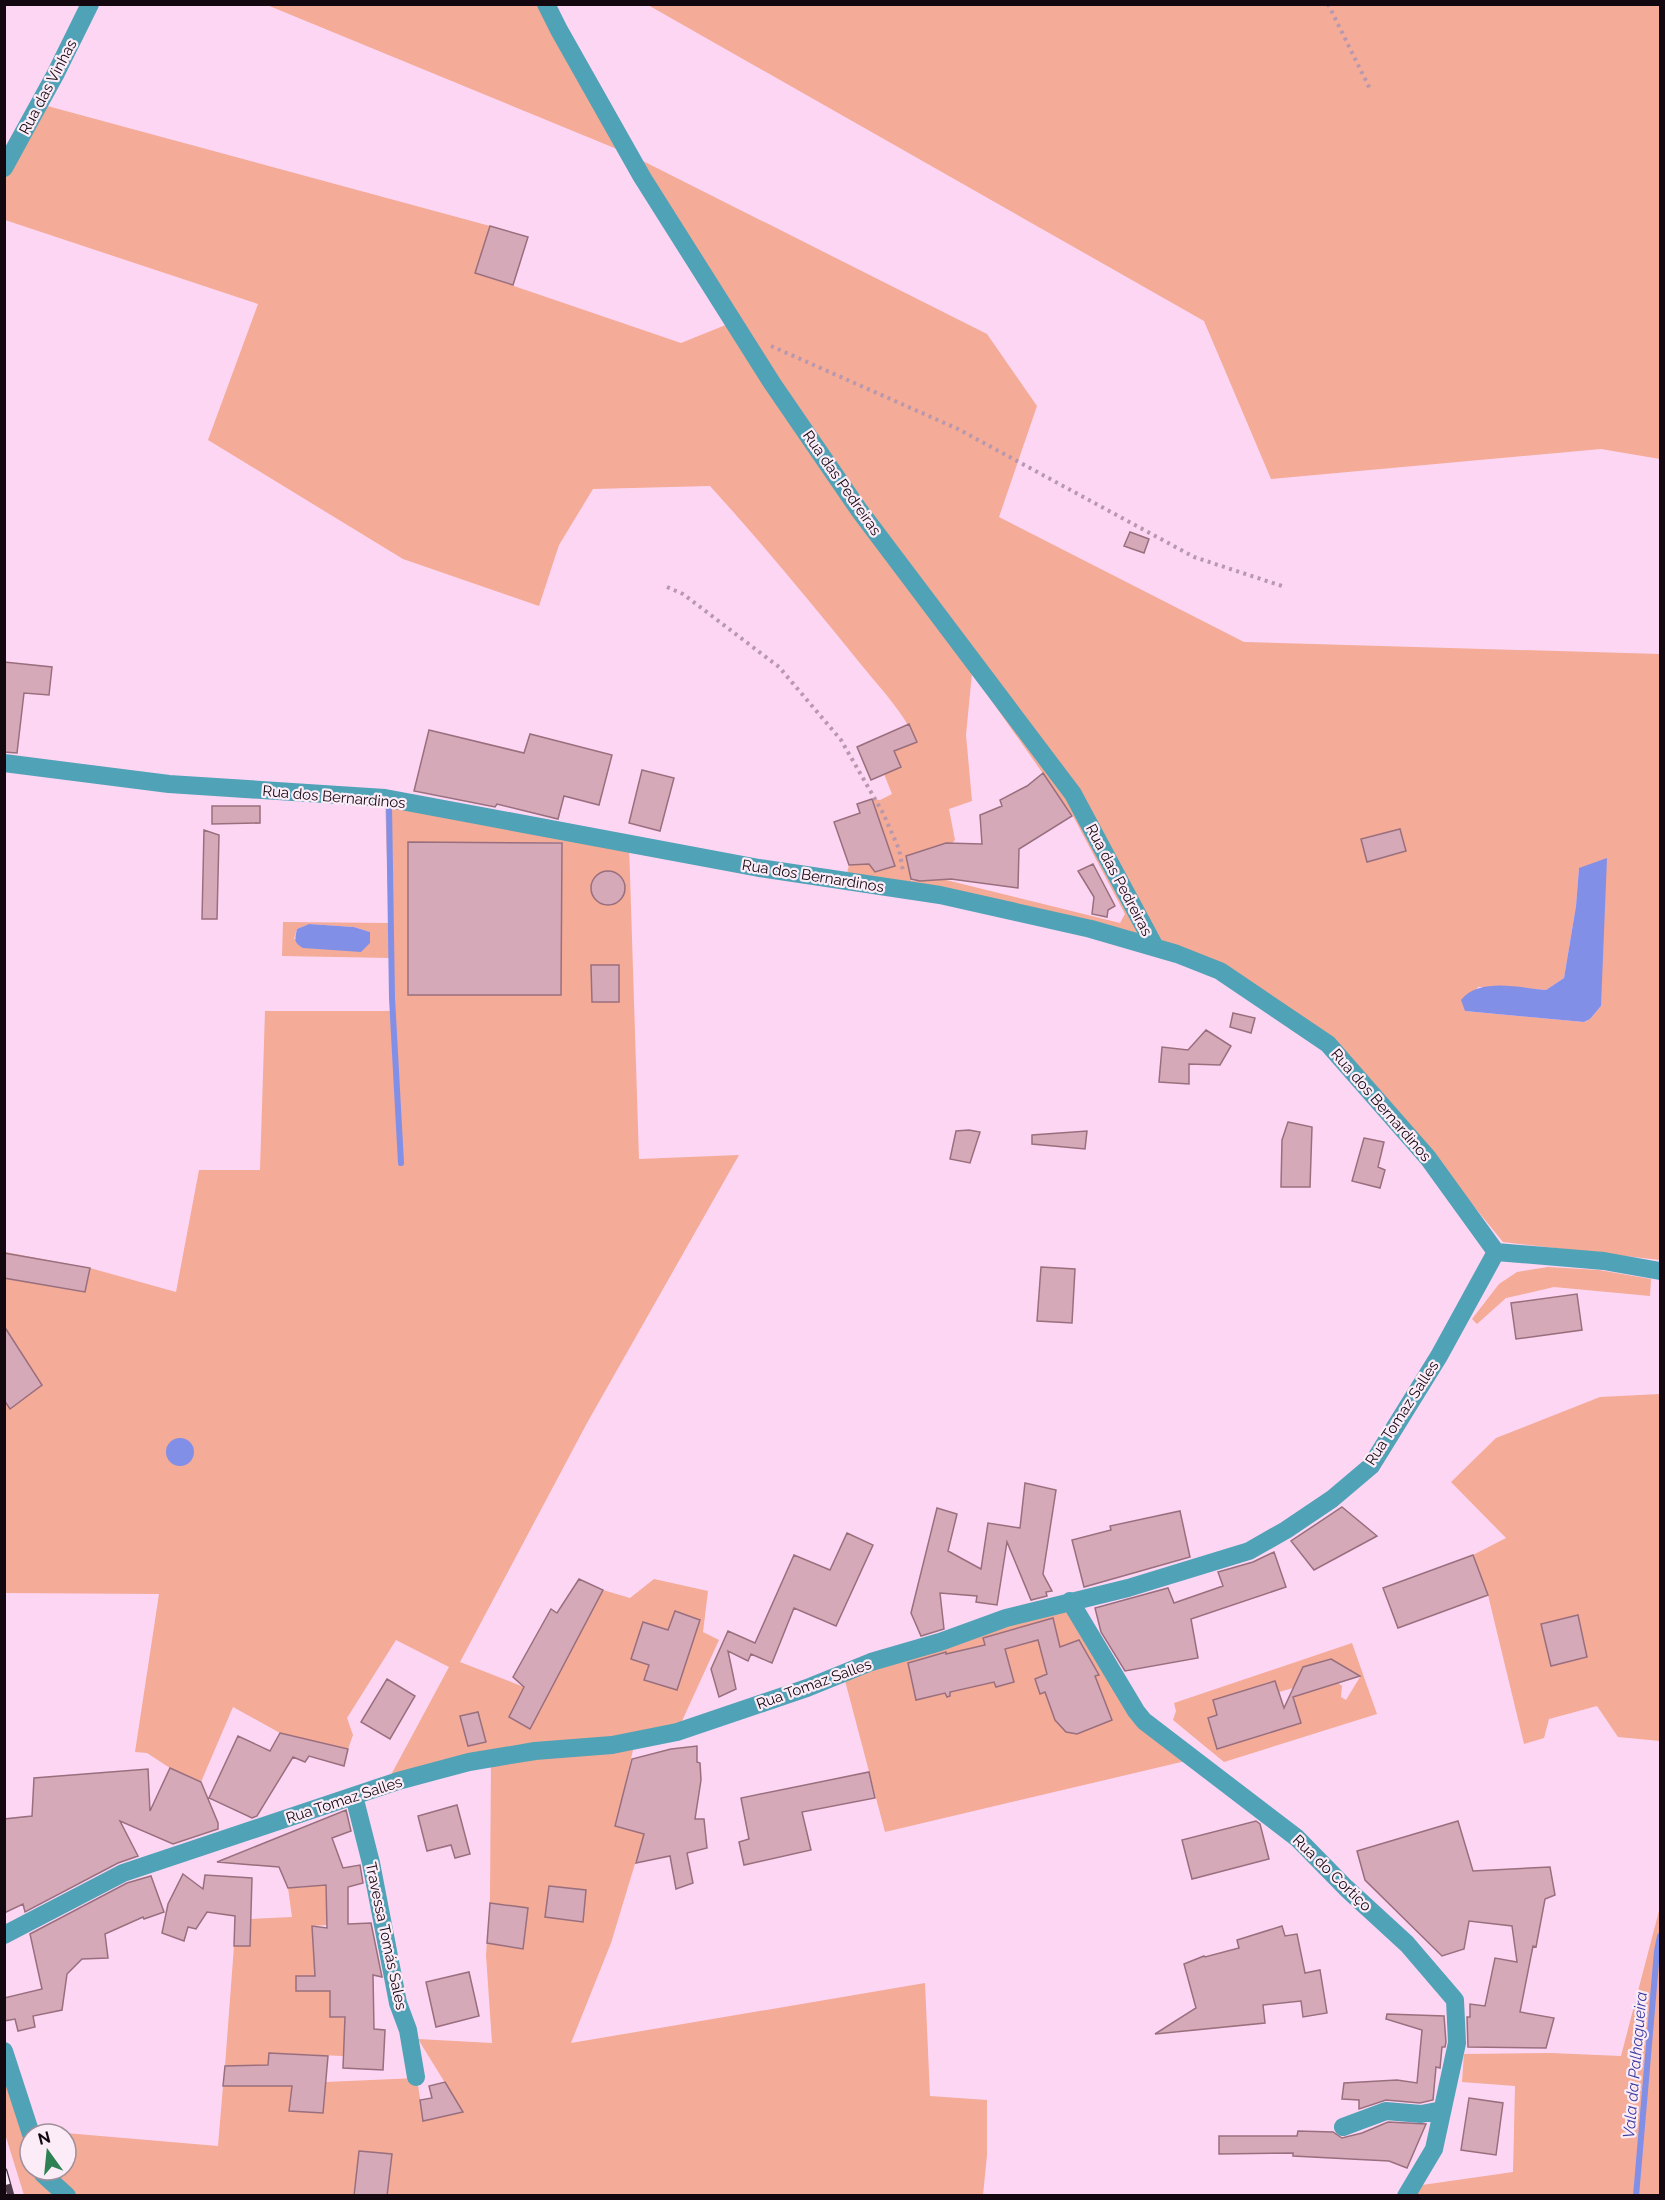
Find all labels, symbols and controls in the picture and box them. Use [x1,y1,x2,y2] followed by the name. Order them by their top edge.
[15,36,81,138] street label: Rua das Vinhas
[799,427,885,539] street label: Rua das Pedreiras
[262,782,406,812] street label: Rua dos Bernardinos
[1082,821,1156,939] street label: Rua das Pedreiras
[741,856,885,896] street label: Rua dos Bernardinos
[1327,1045,1435,1165] street label: Rua dos Bernardinos
[1361,1357,1443,1469] street label: Rua Tomaz Salles
[754,1655,874,1713] street label: Rua Tomaz Salles
[284,1773,404,1827] street label: Rua Tomaz Salles
[1289,1831,1375,1915] street label: Rua do Cortiço
[362,1861,410,2011] street label: Travessa Tomás Sales
[1619,1990,1651,2139] water label: Vala da Palhagueira
[18,2122,78,2182] north arrow
[36,2127,53,2149] text: N

